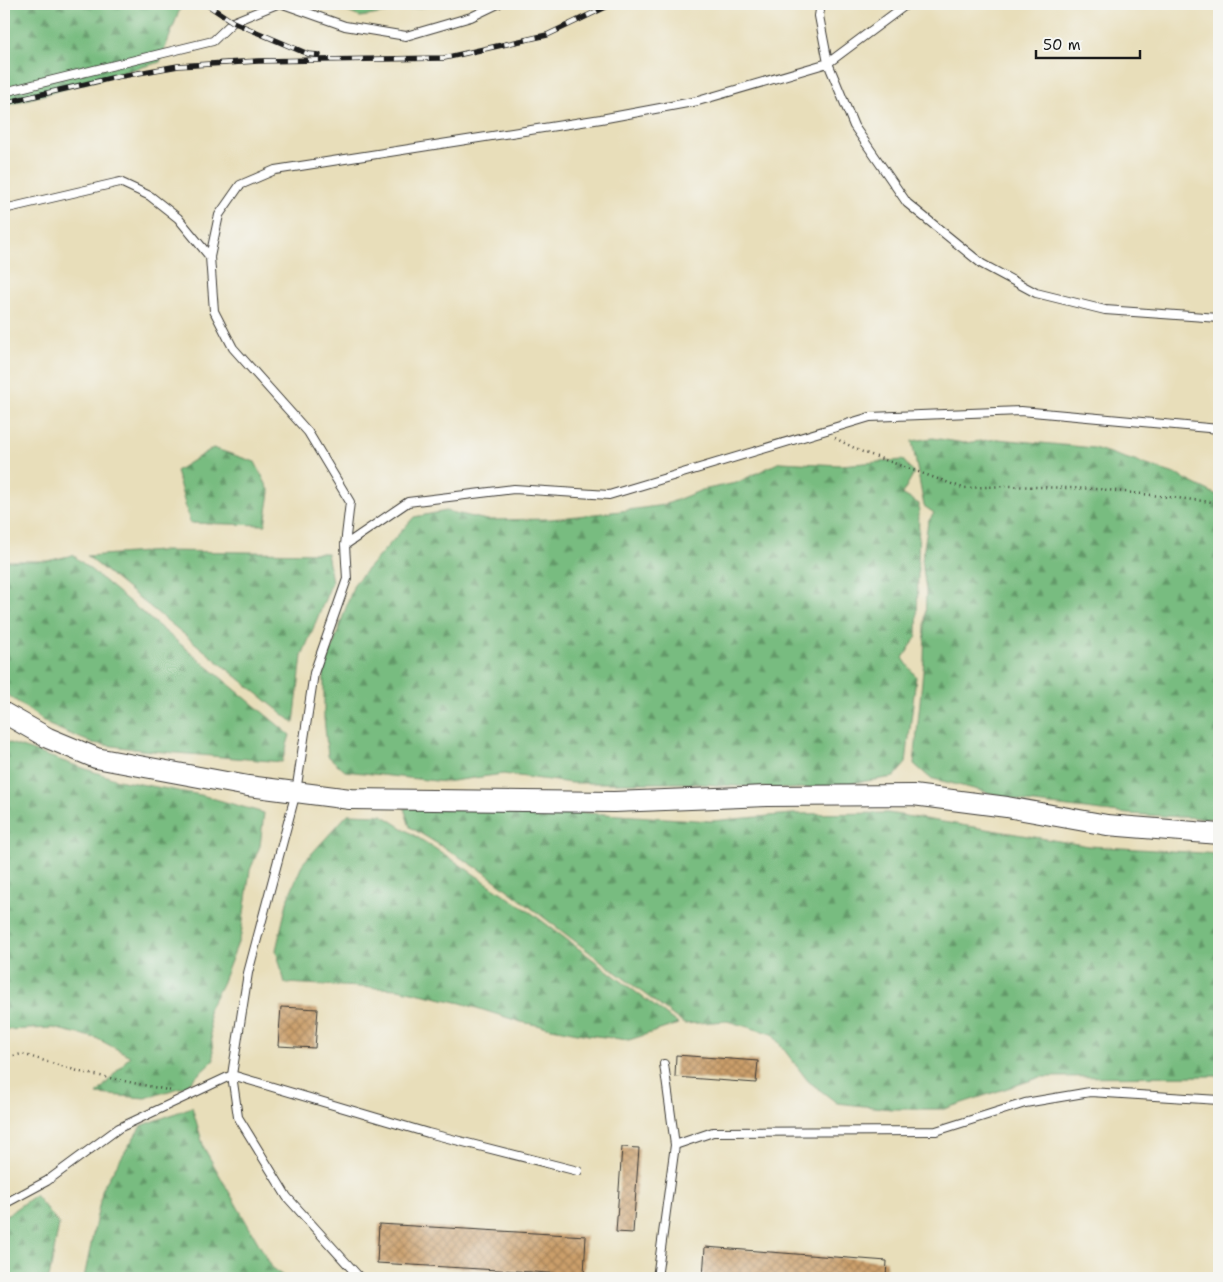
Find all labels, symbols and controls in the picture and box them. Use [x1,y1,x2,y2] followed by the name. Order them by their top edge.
[1036,28,1139,60] scale bar
[1043,35,1081,55] text: 50 m

